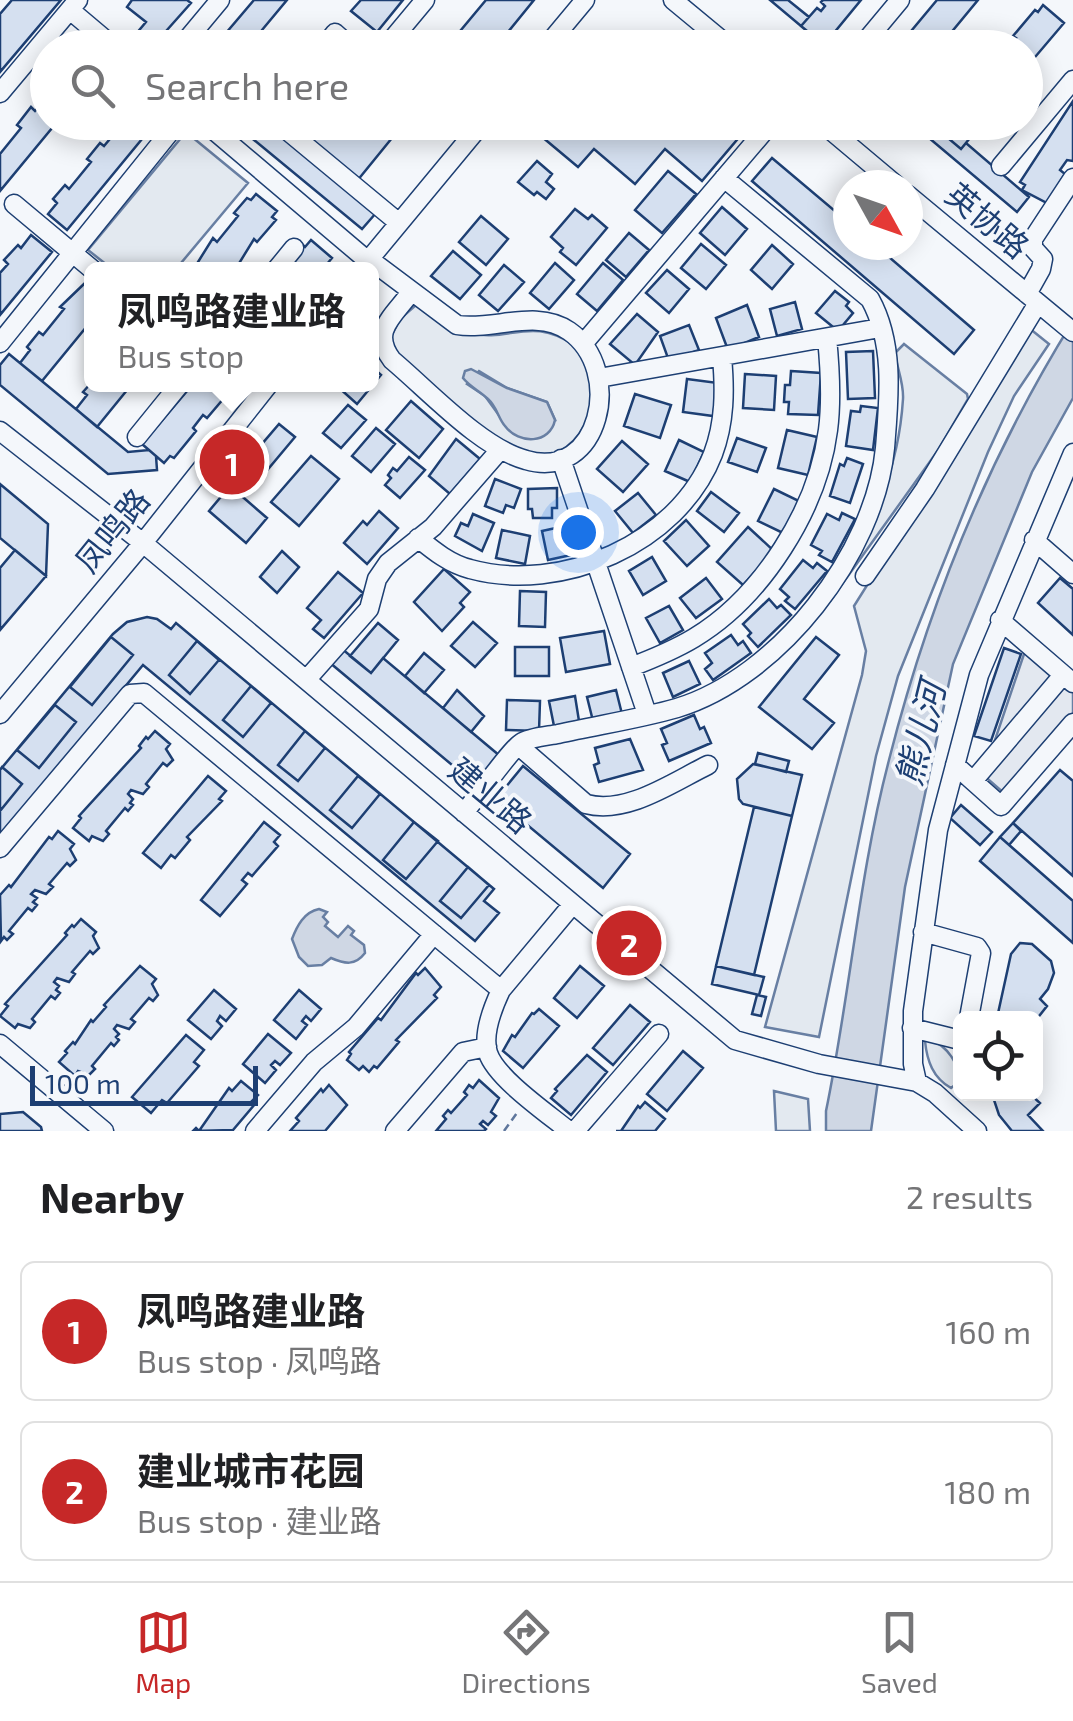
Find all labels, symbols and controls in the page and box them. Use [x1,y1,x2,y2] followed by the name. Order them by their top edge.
[30,30,1043,140] search box
[65,58,120,113] icon: search
[145,62,349,108] text: Search here
[833,170,923,260] north arrow
[939,174,1037,265] street label: 英协路
[84,262,379,392] popup
[117,287,346,333] text: 凤鸣路建业路
[117,336,244,374] text: Bus stop
[200,424,264,500] pin: 1
[66,480,156,579] street label: 凤鸣路
[553,507,604,558] your location
[886,672,954,790] water label: 熊儿河
[442,749,540,840] street label: 建业路
[596,906,662,980] pin: 2
[953,1011,1043,1101] map controls
[953,1011,1043,1101] button: locate
[30,1061,258,1106] scale bar
[45,1066,121,1100] text: 100 m
[40,1171,184,1221] text: Nearby
[906,1177,1033,1215] text: 2 results
[137,1287,365,1333] text: 凤鸣路建业路
[68,1312,81,1350] text: 1
[945,1312,1031,1350] text: 160 m
[137,1341,381,1379] text: Bus stop · 凤鸣路
[137,1447,365,1493] text: 建业城市花园
[65,1472,84,1510] text: 2
[944,1472,1031,1510] text: 180 m
[137,1501,381,1539] text: Bus stop · 建业路
[135,1605,191,1699] tab: Map
[462,1605,591,1699] tab: Directions
[861,1605,938,1699] tab: Saved

